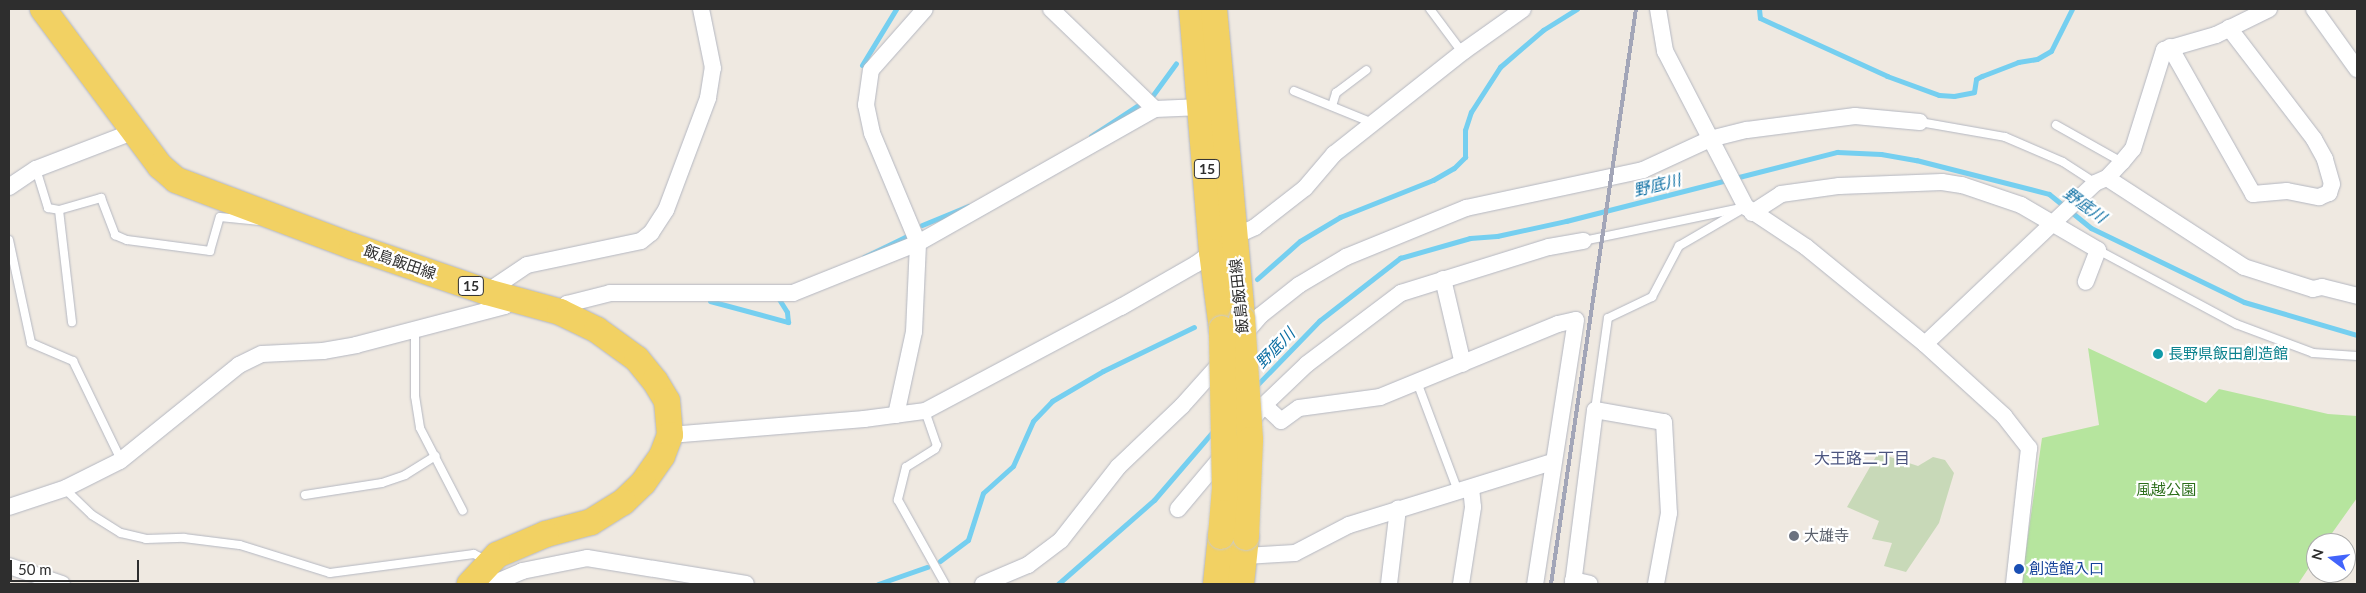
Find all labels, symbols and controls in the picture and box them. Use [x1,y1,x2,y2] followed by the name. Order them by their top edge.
[1193,157,1221,180] road number: 15
[1631,170,1683,200] water label: 野底川
[2060,183,2110,227] water label: 野底川
[362,241,438,283] street label: 飯島飯田線
[1226,258,1252,334] street label: 飯島飯田線
[457,274,485,298] road number: 15
[1251,324,1299,372] water label: 野底川
[2168,345,2288,363] place label: 長野県飯田創造館
[2152,348,2164,360] marker: 長野県飯田創造館
[1814,448,1910,468] district label: 大王路二丁目
[2136,481,2196,499] park label: 風越公園
[1804,527,1849,545] place label: 大雄寺
[1788,530,1800,542] marker: 大雄寺
[2306,533,2356,583] north arrow
[2307,547,2327,562] text: N
[12,550,141,582] scale bar
[18,560,52,578] text: 50 m
[2029,560,2104,578] place label: 創造館入口
[2013,563,2025,575] marker: 創造館入口

